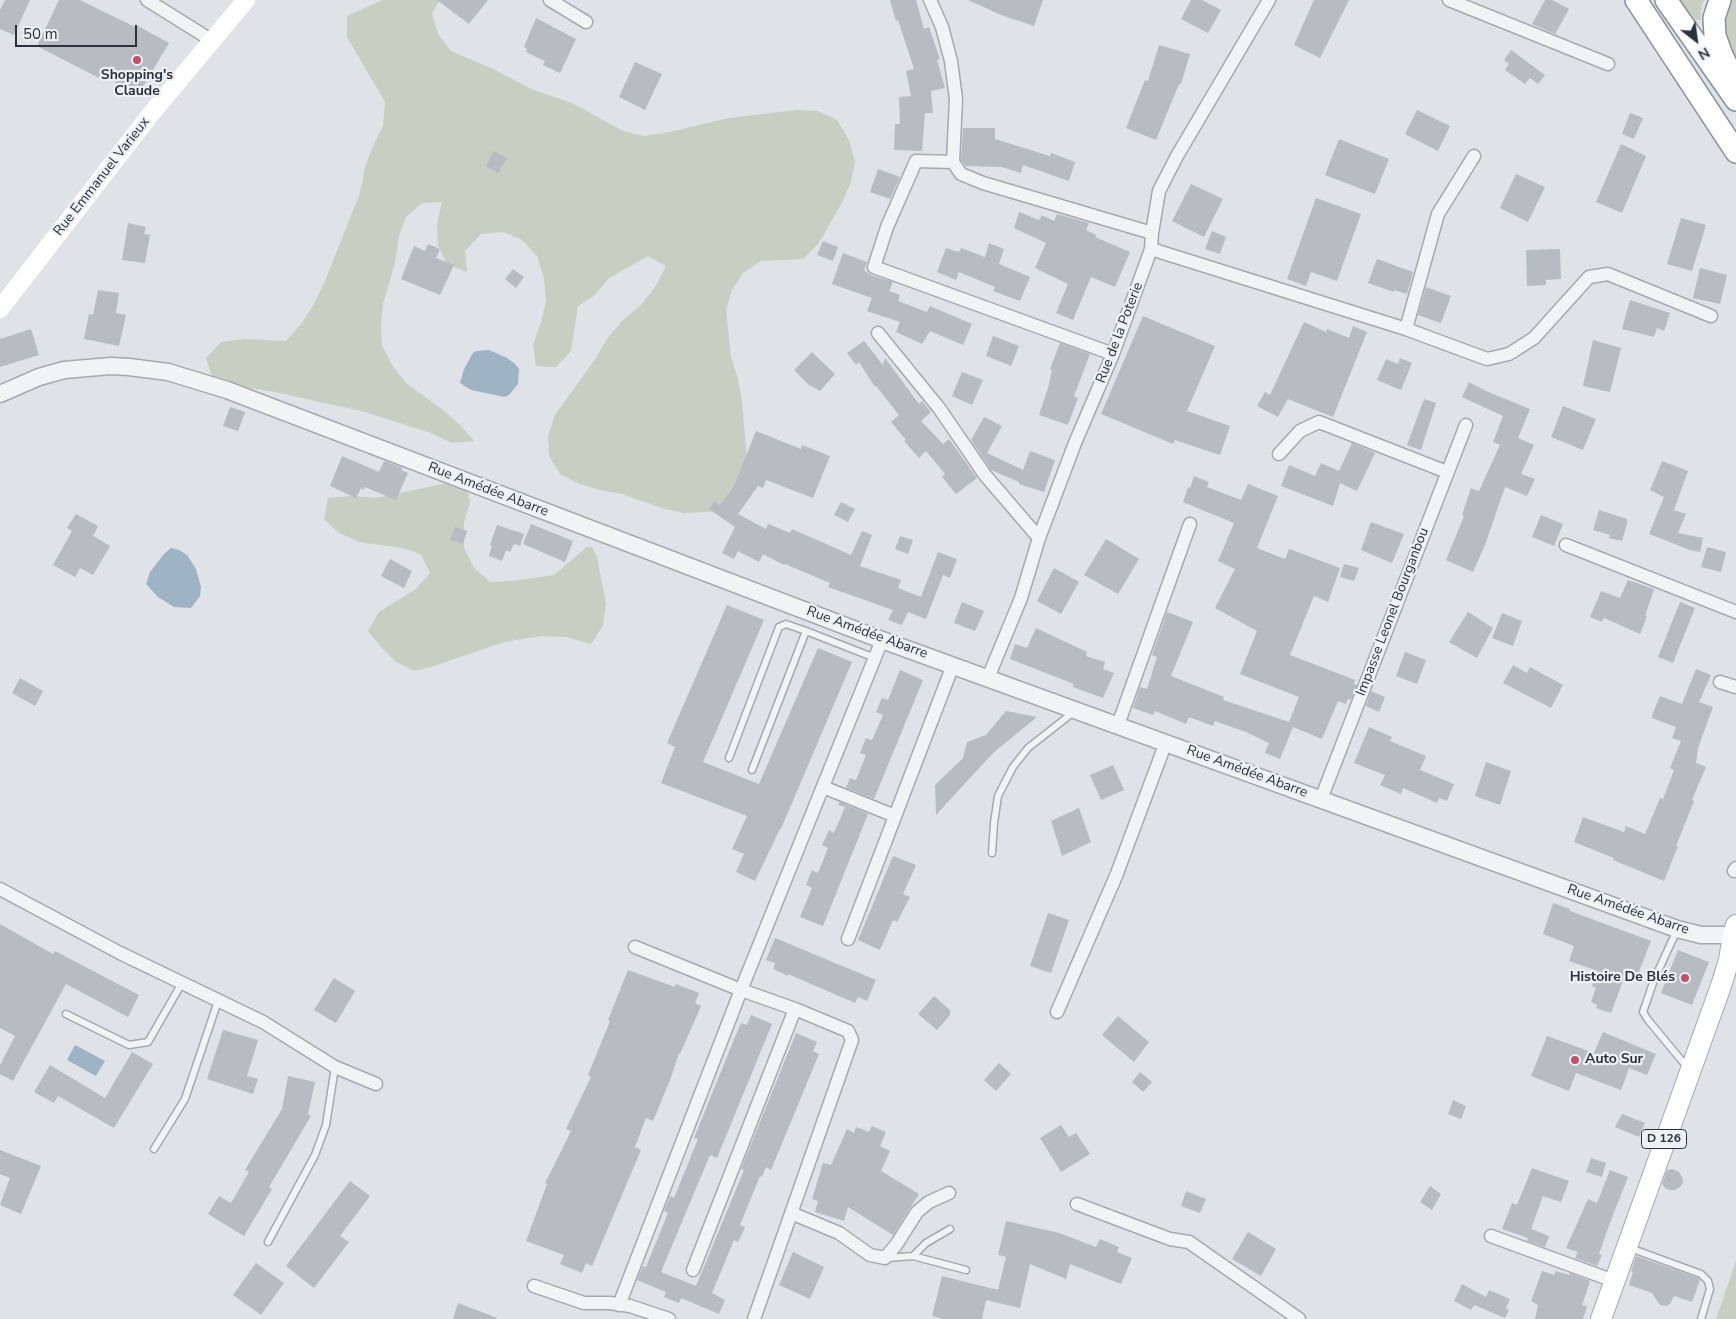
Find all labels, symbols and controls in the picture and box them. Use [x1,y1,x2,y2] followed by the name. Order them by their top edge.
[18,15,140,47] scale bar
[1671,15,1721,65] north arrow
[23,24,58,44] text: 50 m
[1694,43,1713,64] text: N
[131,54,143,66] marker: Shopping's Claude
[101,68,173,100] place label: Shopping's Claude
[50,114,154,240] street label: Rue Emmanuel Varieux
[1093,280,1147,386] street label: Rue de la Poterie
[425,459,551,521] street label: Rue Amédée Abarre
[1353,525,1433,699] street label: Impasse Leonel Bourganbou
[804,603,930,663] street label: Rue Amédée Abarre
[1184,742,1310,802] street label: Rue Amédée Abarre
[1565,881,1691,939] street label: Rue Amédée Abarre
[1570,970,1675,986] place label: Histoire De Blés
[1679,972,1691,984] marker: Histoire De Blés
[1585,1052,1643,1068] place label: Auto Sur
[1569,1054,1581,1066] marker: Auto Sur
[1642,1130,1686,1148] road number: D 126

